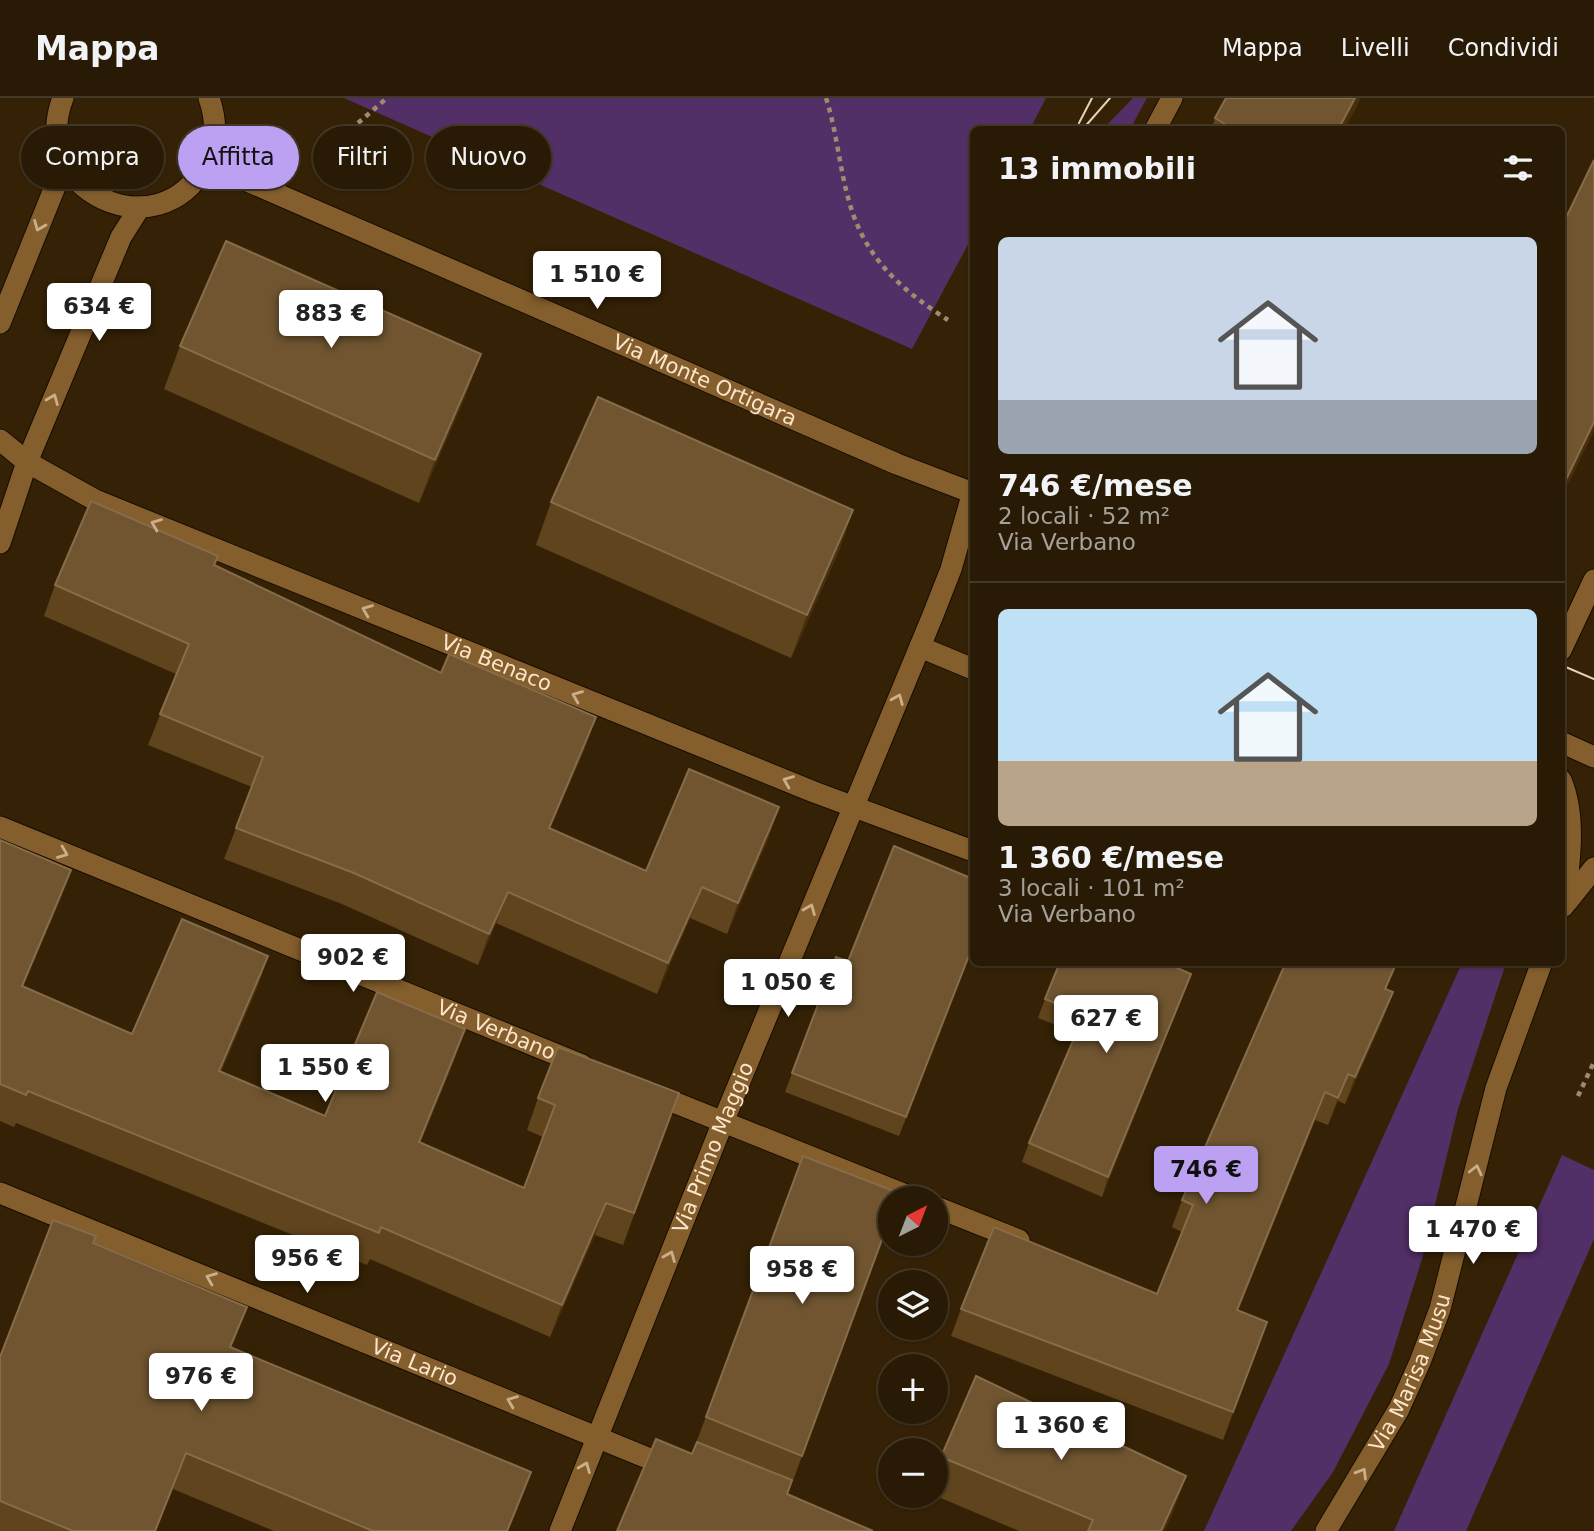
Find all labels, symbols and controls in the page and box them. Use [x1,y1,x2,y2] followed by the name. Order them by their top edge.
[35,29,160,68] text: Mappa
[1222,34,1303,62] text: Mappa
[1341,34,1410,62] text: Livelli
[1448,34,1559,62] text: Condividi
[21,126,164,189] chip: Compra
[178,126,299,189] chip: Affitta
[313,126,412,189] chip: Filtri
[426,126,551,189] chip: Nuovo
[1499,149,1537,187] icon: filters
[998,151,1196,186] text: 13 immobili
[33,219,47,231] one-way arrow
[532,252,662,311] pin: 1 510 €
[549,261,645,287] text: 1 510 €
[1205,282,1331,408] icon: home
[50,284,148,343] pin: 634 €
[282,290,380,350] pin: 883 €
[63,293,135,319] text: 634 €
[295,300,367,326] text: 883 €
[609,330,800,431] street label: Via Monte Ortigara
[45,394,59,407] one-way arrow
[998,468,1193,503] text: 746 €/mese
[998,503,1170,529] text: 2 locali · 52 m²
[150,519,162,533] one-way arrow
[998,529,1136,555] text: Via Verbano
[361,604,374,618] one-way arrow
[438,630,555,696] street label: Via Benaco
[1205,654,1331,780] icon: home
[572,690,584,704] one-way arrow
[890,694,904,707] one-way arrow
[783,776,795,790] one-way arrow
[998,840,1224,875] text: 1 360 €/mese
[56,845,69,859] one-way arrow
[998,875,1185,901] text: 3 locali · 101 m²
[998,901,1136,927] text: Via Verbano
[801,904,815,916] one-way arrow
[304,934,402,994] pin: 902 €
[317,944,389,970] text: 902 €
[723,960,853,1019] pin: 1 050 €
[740,969,836,995] text: 1 050 €
[433,995,559,1065] street label: Via Verbano
[1057,996,1155,1055] pin: 627 €
[1070,1005,1142,1031] text: 627 €
[260,1044,390,1104] pin: 1 550 €
[277,1054,373,1080] text: 1 550 €
[668,1058,759,1237] street label: Via Primo Maggio
[1157,1146,1255,1206] pin: 746 €
[1170,1156,1242,1182] text: 746 €
[1467,1164,1482,1176] one-way arrow
[878,1186,948,1256] north arrow
[878,1186,948,1508] map controls
[1408,1206,1538,1266] pin: 1 470 €
[1425,1216,1521,1242] text: 1 470 €
[258,1236,356,1295] pin: 956 €
[271,1245,343,1271] text: 956 €
[753,1246,851,1306] pin: 958 €
[661,1251,675,1263] one-way arrow
[766,1256,838,1282] text: 958 €
[878,1270,948,1340] button: layers
[205,1273,217,1287] one-way arrow
[1364,1291,1455,1456] street label: Via Marisa Musu
[368,1334,461,1391] street label: Via Lario
[152,1354,250,1413] pin: 976 €
[878,1354,948,1424] button: +
[165,1363,237,1389] text: 976 €
[507,1395,519,1409] one-way arrow
[996,1402,1126,1462] pin: 1 360 €
[1013,1412,1109,1438] text: 1 360 €
[878,1438,948,1508] button: −
[577,1462,591,1474] one-way arrow
[1353,1468,1366,1481] one-way arrow

